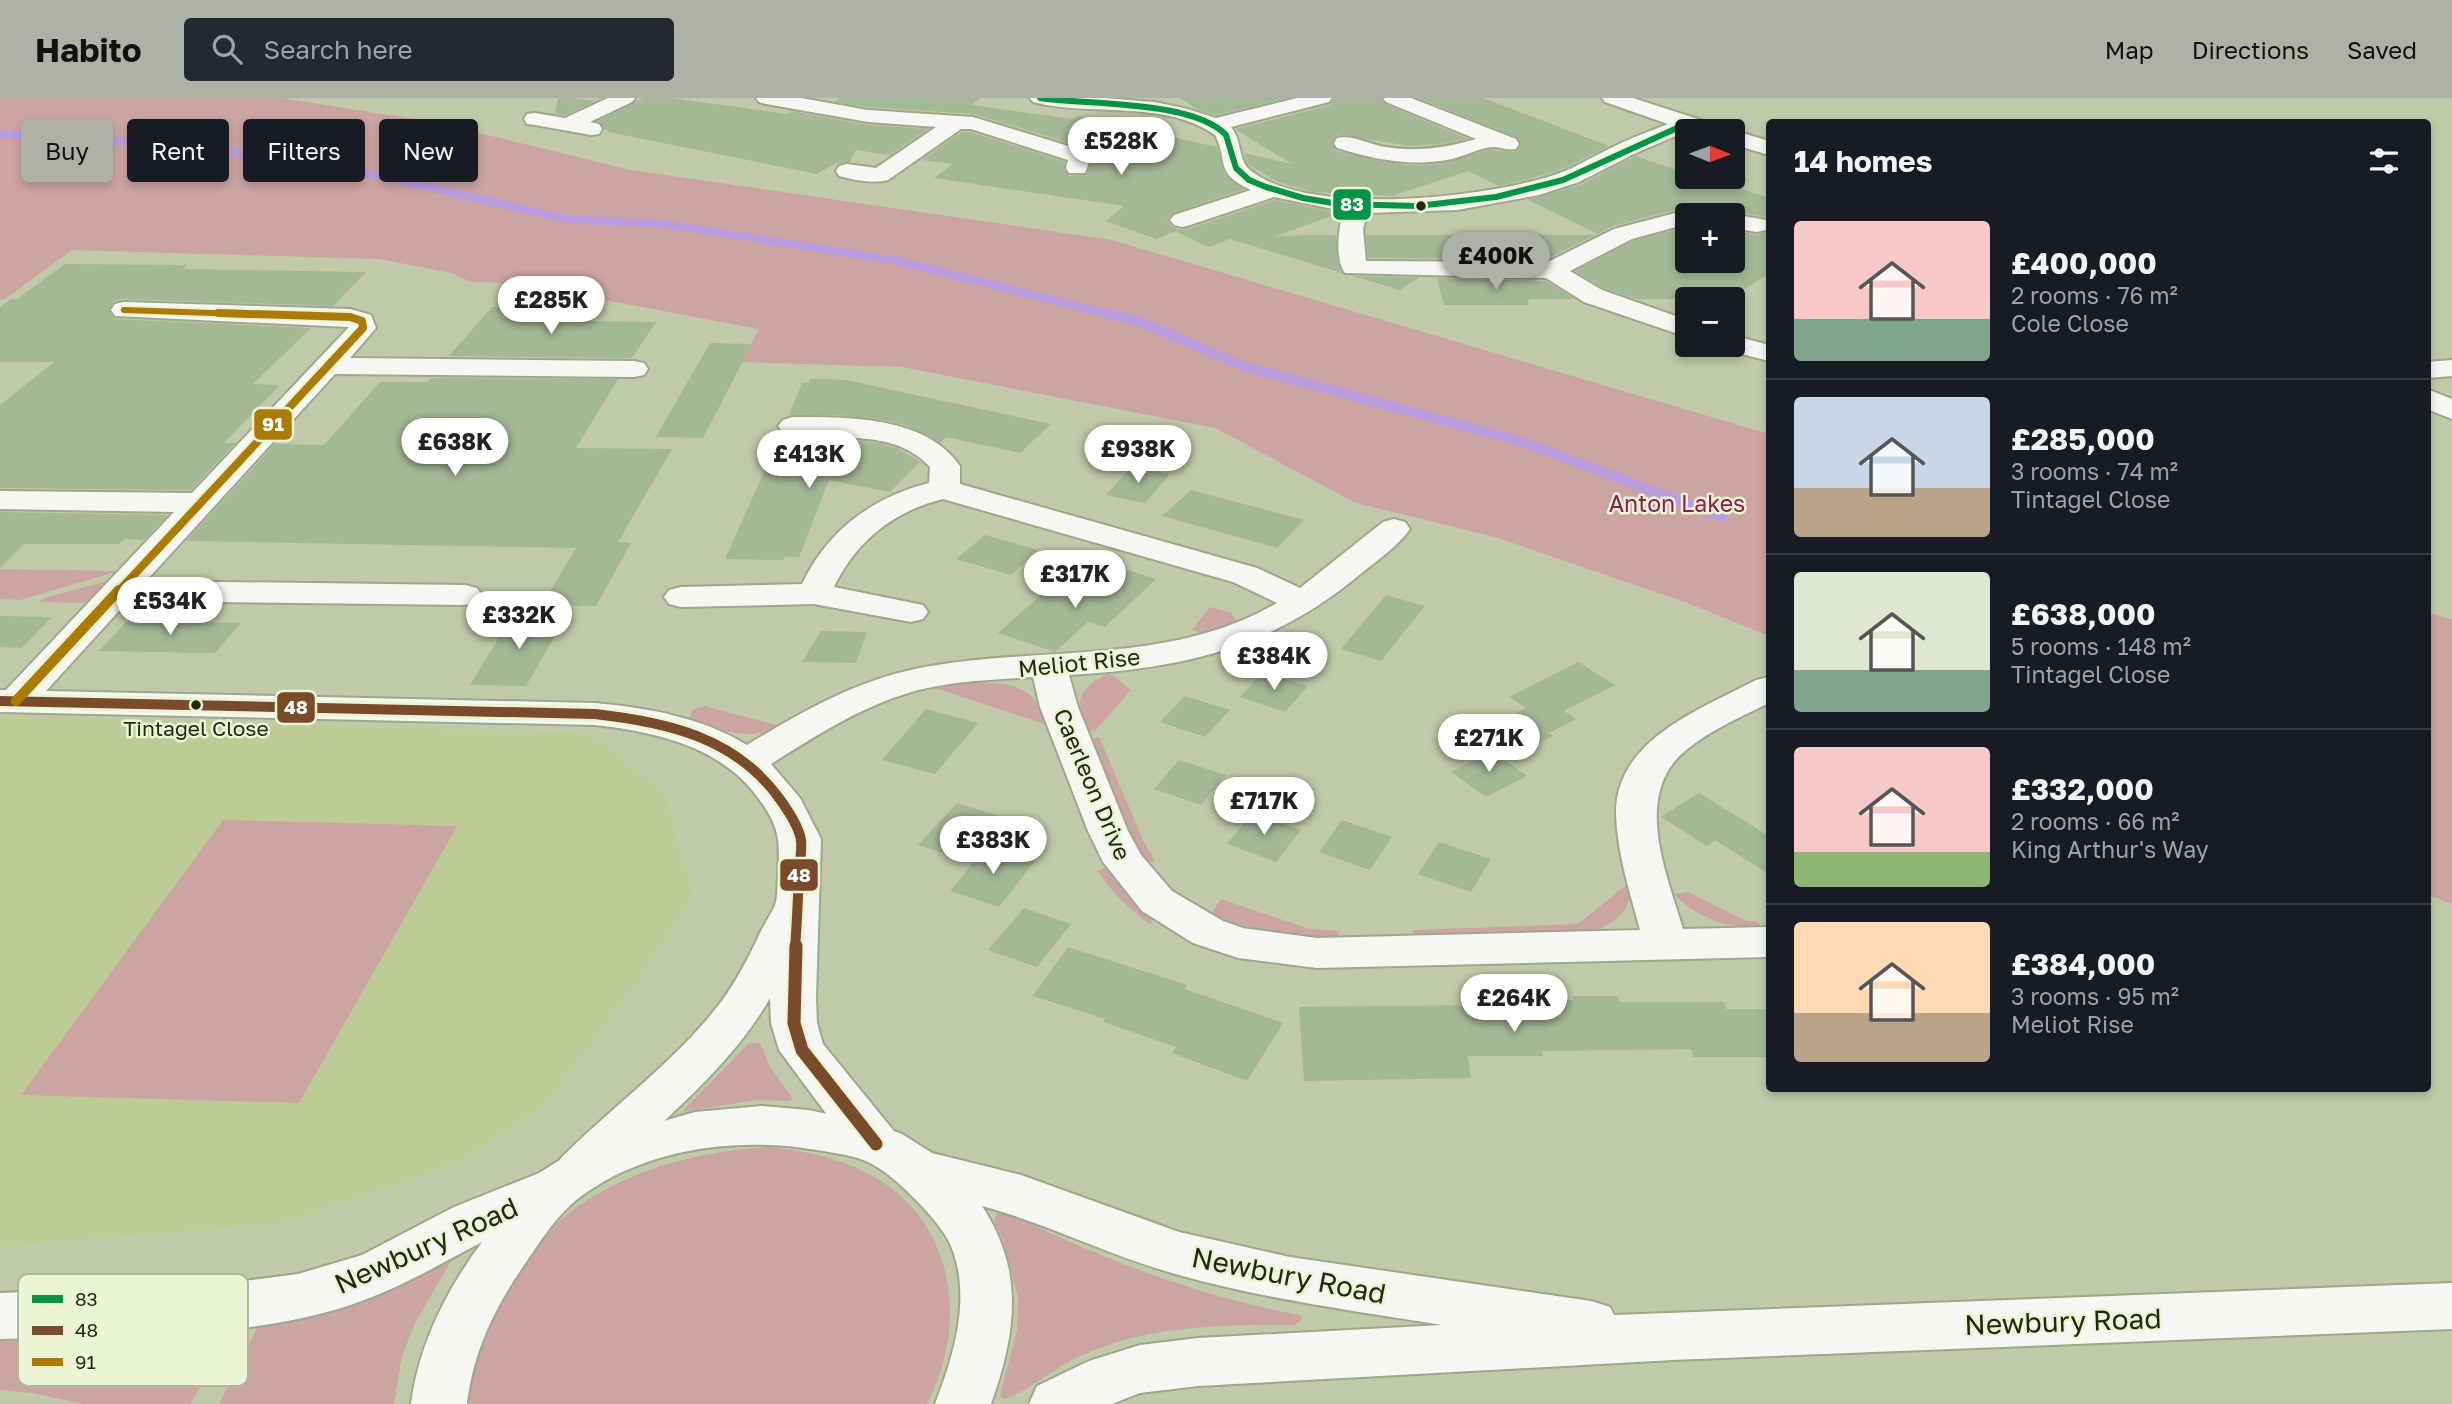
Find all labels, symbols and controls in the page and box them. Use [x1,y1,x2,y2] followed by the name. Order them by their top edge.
[184,18,674,81] search box
[35,30,142,69] text: Habito
[208,30,246,68] icon: search
[264,34,413,65] text: Search here
[2105,35,2154,64] text: Map
[2192,35,2309,64] text: Directions
[2347,35,2417,64] text: Saved
[1072,118,1170,177] pin: £528K
[21,119,113,182] chip: Buy
[127,119,229,182] chip: Rent
[243,119,365,182] chip: Filters
[379,119,478,182] chip: New
[1675,119,1745,189] north arrow
[1675,119,1745,357] map controls
[1084,126,1158,154] text: £528K
[2365,142,2403,180] icon: filters
[1794,143,1933,179] text: 14 homes
[1332,188,1372,221] line badge: 83
[1340,192,1364,215] text: 83
[1414,199,1428,213] unlabelled marker
[1675,203,1745,273] button: +
[1447,232,1545,292] pin: £400K
[1458,241,1534,269] text: £400K
[2011,245,2157,281] text: £400,000
[1850,249,1934,333] icon: home
[502,276,600,336] pin: £285K
[2011,281,2178,309] text: 2 rooms · 76 m²
[514,285,588,313] text: £285K
[1675,287,1745,357] button: −
[2011,309,2129,337] text: Cole Close
[253,408,293,441] line badge: 91
[262,412,284,435] text: 91
[406,418,504,478] pin: £638K
[2011,421,2155,457] text: £285,000
[1850,425,1934,509] icon: home
[1089,426,1187,485] pin: £938K
[417,427,493,455] text: £638K
[760,430,858,490] pin: £413K
[1100,434,1176,462] text: £938K
[773,439,845,467] text: £413K
[2011,457,2178,485] text: 3 rooms · 74 m²
[2011,485,2170,513] text: Tintagel Close
[1609,489,1745,517] park label: Anton Lakes
[1026,550,1124,610] pin: £317K
[1040,559,1110,587] text: £317K
[121,578,219,637] pin: £534K
[133,586,207,614] text: £534K
[470,592,568,651] pin: £332K
[2011,596,2155,632] text: £638,000
[482,600,556,628] text: £332K
[1850,600,1934,684] icon: home
[1225,632,1323,692] pin: £384K
[2011,632,2191,660] text: 5 rooms · 148 m²
[1237,641,1311,669] text: £384K
[1017,642,1141,682] street label: Meliot Rise
[2011,660,2170,688] text: Tintagel Close
[276,691,316,724] line badge: 48
[284,695,308,718] text: 48
[189,698,203,712] marker: Tintagel Close
[1048,704,1138,864] street label: Caerleon Drive
[1440,714,1538,774] pin: £271K
[123,715,269,741] place label: Tintagel Close
[1454,723,1524,751] text: £271K
[2011,771,2154,807] text: £332,000
[1850,775,1934,859] icon: home
[1215,778,1313,837] pin: £717K
[1230,786,1298,814] text: £717K
[2011,807,2180,835] text: 2 rooms · 66 m²
[944,816,1042,876] pin: £383K
[956,825,1030,853] text: £383K
[2011,835,2209,863] text: King Arthur's Way
[779,858,819,892] line badge: 48
[787,863,811,886] text: 48
[2011,946,2155,982] text: £384,000
[1850,950,1934,1034] icon: home
[1465,974,1563,1034] pin: £264K
[2011,982,2179,1010] text: 3 rooms · 95 m²
[1477,983,1551,1011] text: £264K
[2011,1010,2134,1038] text: Meliot Rise
[329,1190,523,1300] street label: Newbury Road
[1189,1240,1389,1310] street label: Newbury Road
[18,1274,248,1386] legend
[75,1287,98,1310] text: 83
[1964,1301,2162,1341] street label: Newbury Road
[75,1318,98,1341] text: 48
[75,1350,96,1373] text: 91

